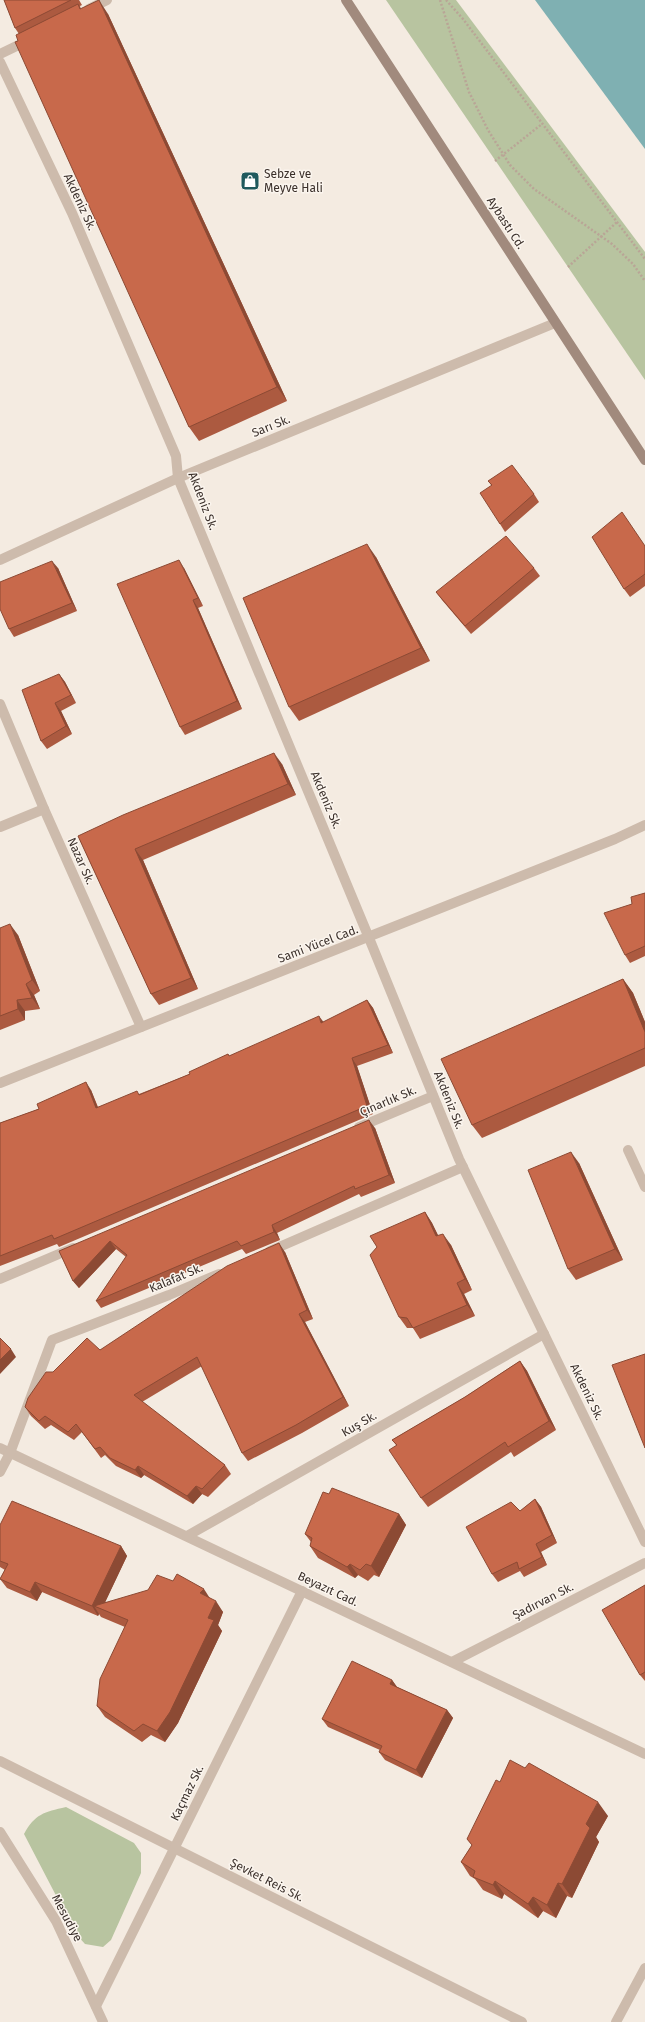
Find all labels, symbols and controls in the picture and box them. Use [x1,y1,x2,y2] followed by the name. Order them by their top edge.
[264,167,323,195] place label: Sebze ve Meyve Hali
[239,170,261,192] shop icon: Sebze ve Meyve Hali
[61,171,99,233] street label: Akdeniz Sk.
[484,194,528,252] street label: Aybastı Cd.
[250,412,292,440] street label: Sarı Sk.
[186,470,221,532] street label: Akdeniz Sk.
[308,769,344,831] street label: Akdeniz Sk.
[64,835,98,887] street label: Nazar Sk.
[276,922,360,966] street label: Sami Yücel Cad.
[431,1069,467,1131] street label: Akdeniz Sk.
[358,1083,418,1119] street label: Çınarlık Sk.
[147,1260,205,1296] street label: Kalafat Sk.
[567,1361,607,1423] street label: Akdeniz Sk.
[339,1408,379,1440] street label: Kuş Sk.
[295,1569,361,1609] street label: Beyazıt Cad.
[510,1580,576,1622] street label: Şadırvan Sk.
[168,1763,207,1823] street label: Kaçmaz Sk.
[228,1856,306,1905] street label: Şevket Reis Sk.
[49,1892,85,1944] street label: Mesudiye

